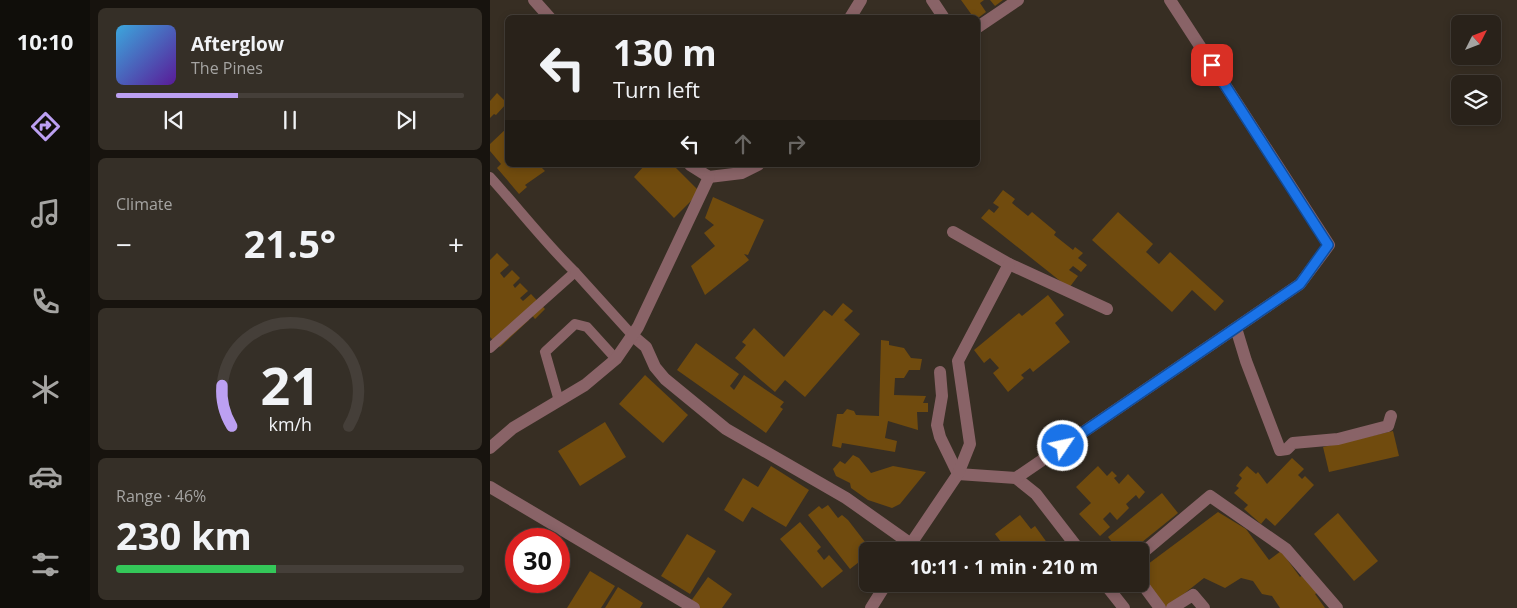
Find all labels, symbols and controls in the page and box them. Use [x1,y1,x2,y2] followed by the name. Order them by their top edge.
[1451,15,1501,65] north arrow
[1451,15,1501,125] map controls
[17,26,73,56] text: 10:10
[613,29,717,76] text: 130 m
[191,31,284,57] text: Afterglow
[530,35,595,100] icon: left
[1191,44,1233,86] pin
[1198,51,1226,79] icon: arrive
[191,57,263,79] text: The Pines
[613,74,700,104] text: Turn left
[1451,75,1501,125] button: layers
[160,106,188,134] icon: previous
[276,106,304,134] icon: pause
[392,106,420,134] icon: next
[28,109,63,144] icon: directions
[676,130,704,158] icon: left
[729,130,757,158] icon: ahead
[782,130,810,158] icon: right
[116,193,173,215] text: Climate
[28,196,63,231] icon: music
[244,217,336,269] text: 21.5°
[116,225,132,263] text: −
[448,225,464,263] text: +
[28,284,63,319] icon: phone
[260,349,320,420] text: 21
[28,372,63,407] icon: climate
[268,412,312,436] text: km/h
[1036,419,1088,471] position arrow
[28,459,63,494] icon: car
[116,485,206,507] text: Range · 46%
[116,509,252,561] text: 230 km
[505,528,570,593] speed limit sign: 30
[28,547,63,582] icon: filters
[910,554,1098,580] text: 10:11 · 1 min · 210 m

